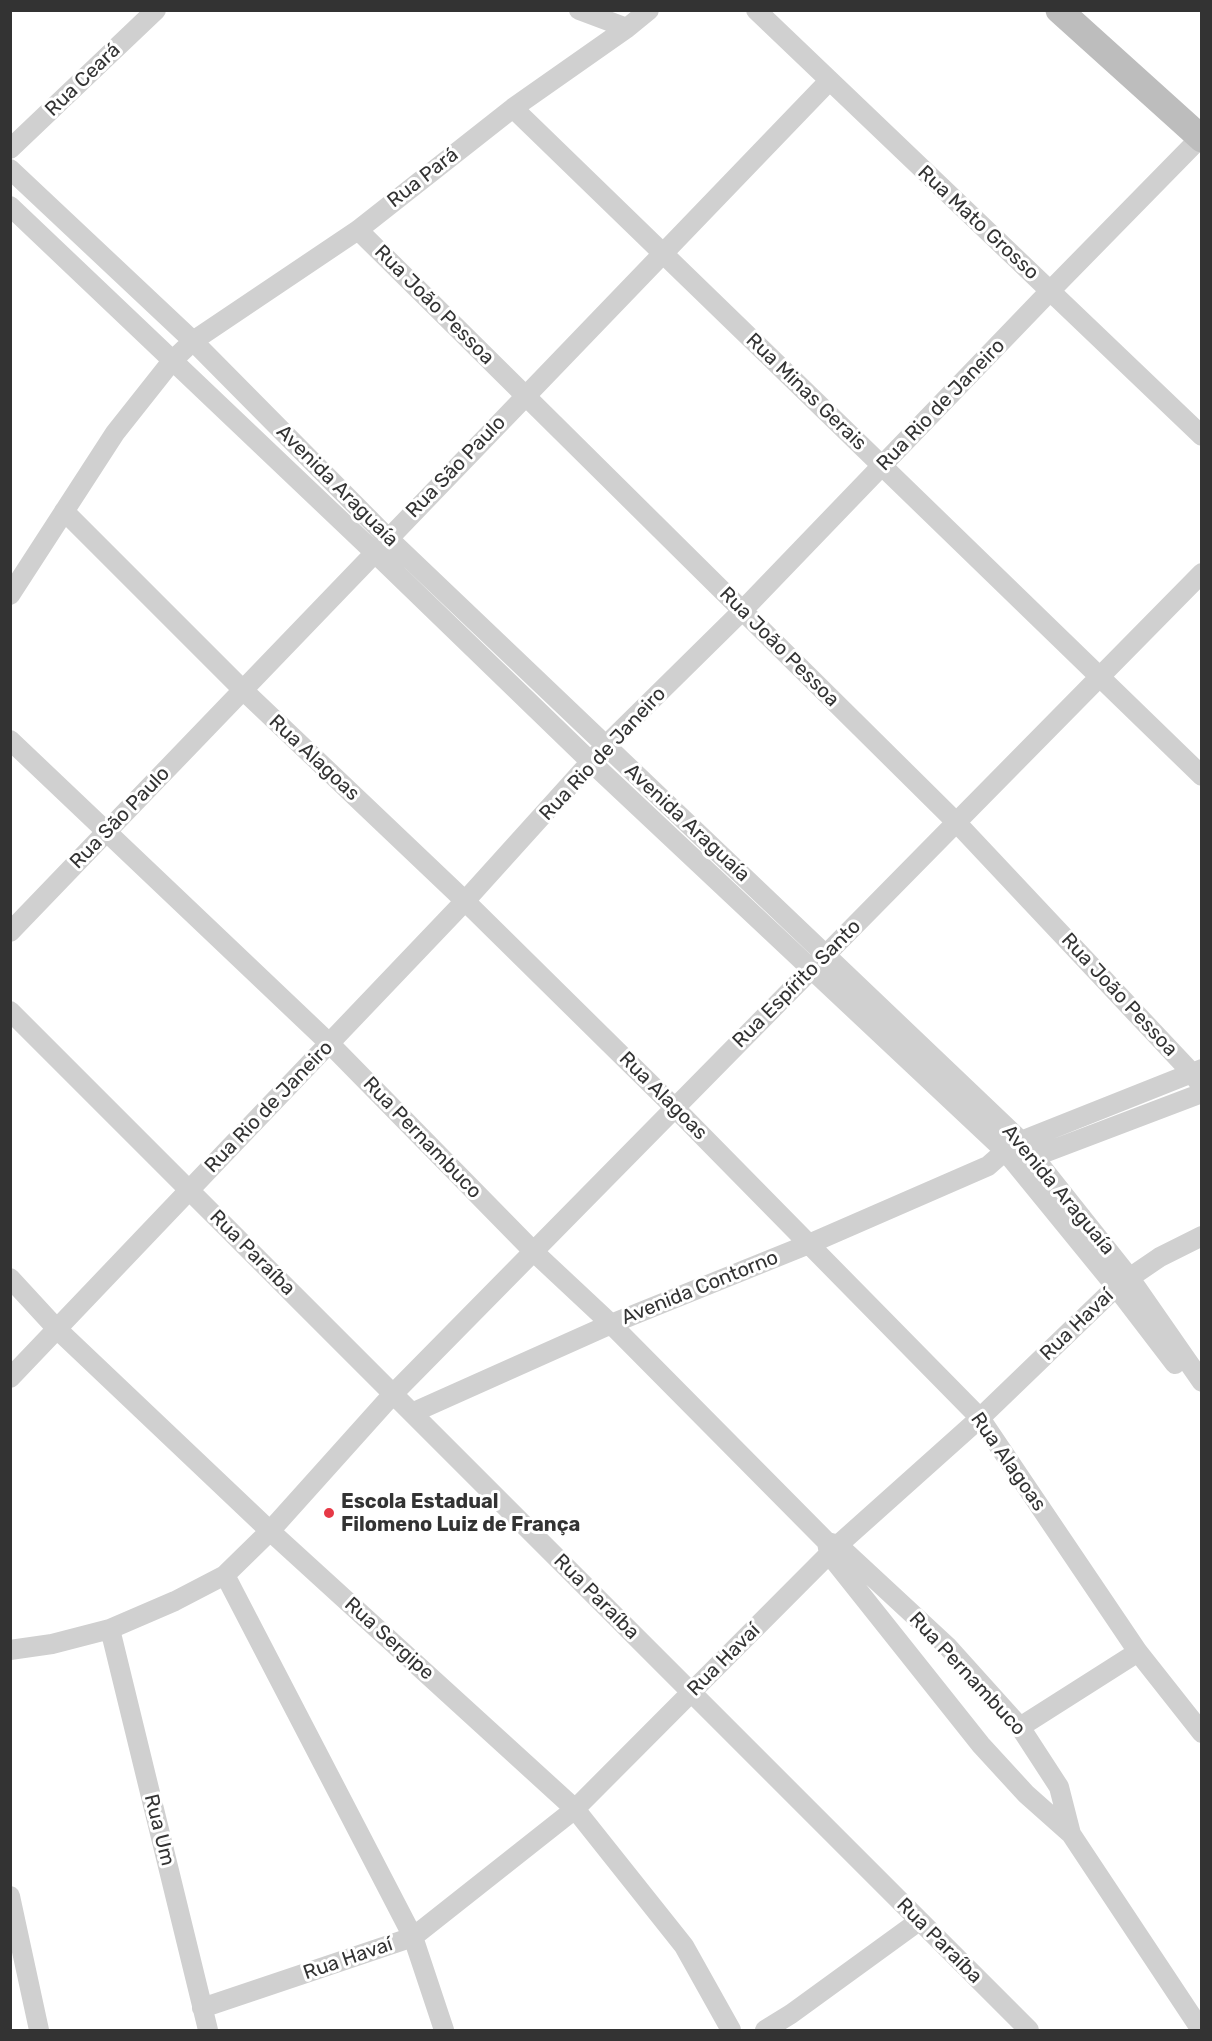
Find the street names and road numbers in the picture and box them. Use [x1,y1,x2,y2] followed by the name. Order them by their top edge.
[40,38,126,122] street label: Rua Ceará
[383,143,463,213] street label: Rua Pará
[913,161,1043,285] street label: Rua Mato Grosso
[369,240,499,370] street label: Rua João Pessoa
[741,328,871,456] street label: Rua Minas Gerais
[872,334,1010,476] street label: Rua Rio de Janeiro
[401,411,511,523] street label: Rua São Paulo
[271,420,403,552] street label: Avenida Araguaía
[714,582,844,712] street label: Rua João Pessoa
[535,682,671,826] street label: Rua Rio de Janeiro
[264,710,364,806] street label: Rua Alagoas
[619,759,755,887] street label: Avenida Araguaía
[65,762,175,874] street label: Rua São Paulo
[728,915,866,1053] street label: Rua Espírito Santo
[1056,928,1182,1062] street label: Rua João Pessoa
[200,1036,338,1178] street label: Rua Rio de Janeiro
[614,1047,712,1145] street label: Rua Alagoas
[358,1072,486,1204] street label: Rua Pernambuco
[997,1120,1119,1260] street label: Avenida Araguaía
[204,1205,300,1301] street label: Rua Paraíba
[618,1246,782,1330] street label: Avenida Contorno
[1035,1284,1119,1366] street label: Rua Havaí
[965,1408,1051,1516] street label: Rua Alagoas
[548,1549,644,1645] street label: Rua Paraíba
[339,1593,439,1685] street label: Rua Sergipe
[904,1607,1030,1741] street label: Rua Pernambuco
[683,1619,765,1701] street label: Rua Havaí
[139,1792,179,1868] street label: Rua Um
[891,1893,987,1989] street label: Rua Paraíba
[300,1933,396,1985] street label: Rua Havaí

